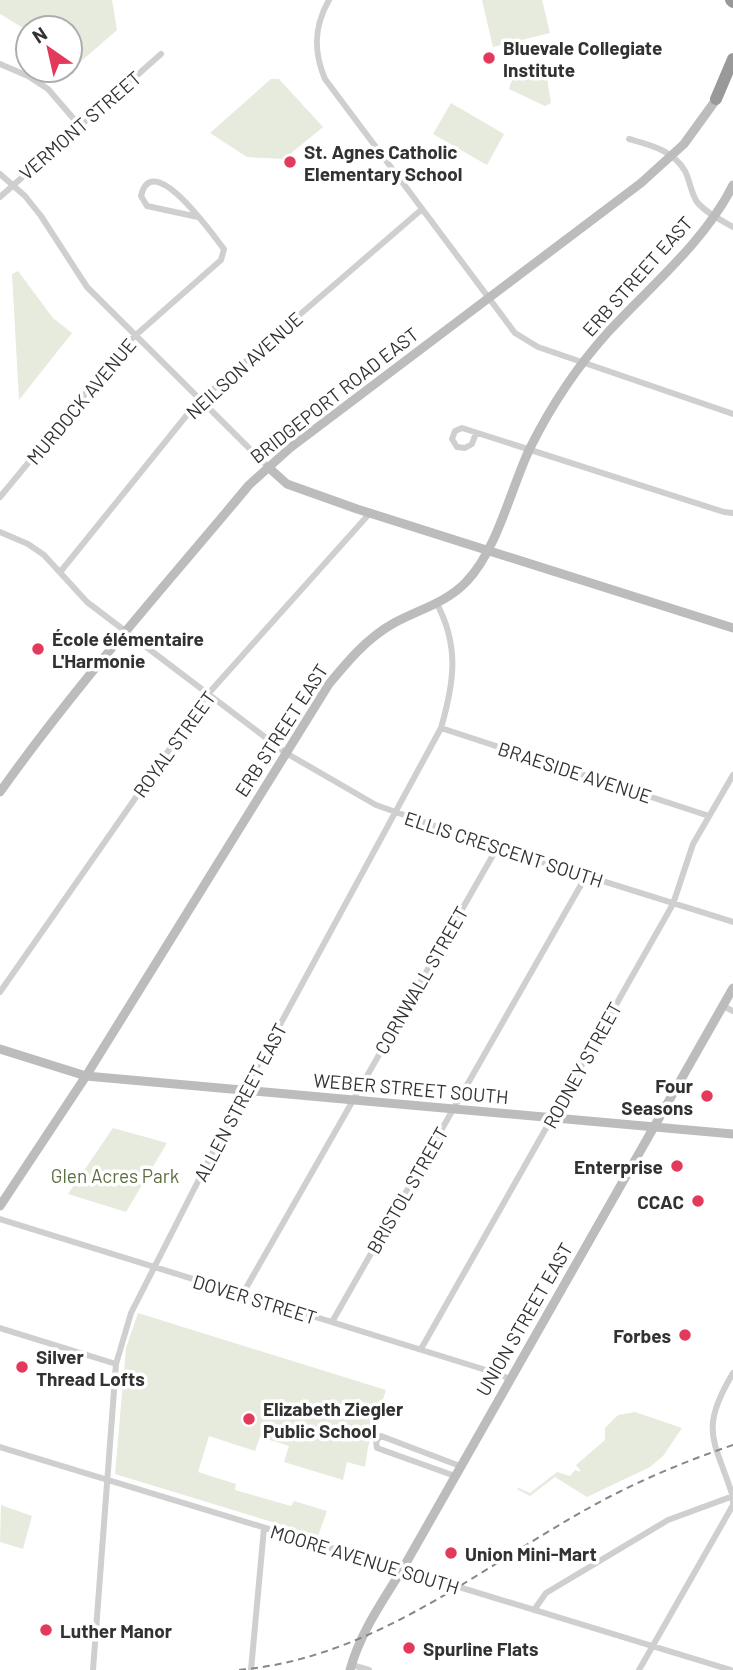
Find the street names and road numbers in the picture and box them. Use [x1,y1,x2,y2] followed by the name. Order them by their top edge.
[14,66,146,184] street label: VERMONT STREET
[577,211,697,341] street label: ERB STREET EAST
[181,307,307,423] street label: NEILSON AVENUE
[245,322,423,468] street label: BRIDGEPORT ROAD EAST
[22,333,140,469] street label: MURDOCK AVENUE
[230,659,332,801] street label: ERB STREET EAST
[128,686,220,802] street label: ROYAL STREET
[495,736,655,808] street label: BRAESIDE AVENUE
[402,806,606,892] street label: ELLIS CRESCENT SOUTH
[369,902,473,1058] street label: CORNWALL STREET
[538,998,626,1132] street label: RODNEY STREET
[189,1019,291,1185] street label: ALLEN STREET EAST
[312,1068,510,1108] street label: WEBER STREET SOUTH
[361,1123,453,1257] street label: BRISTOL STREET
[471,1238,577,1400] street label: UNION STREET EAST
[190,1269,320,1329] street label: DOVER STREET
[268,1519,462,1599] street label: MOORE AVENUE SOUTH

